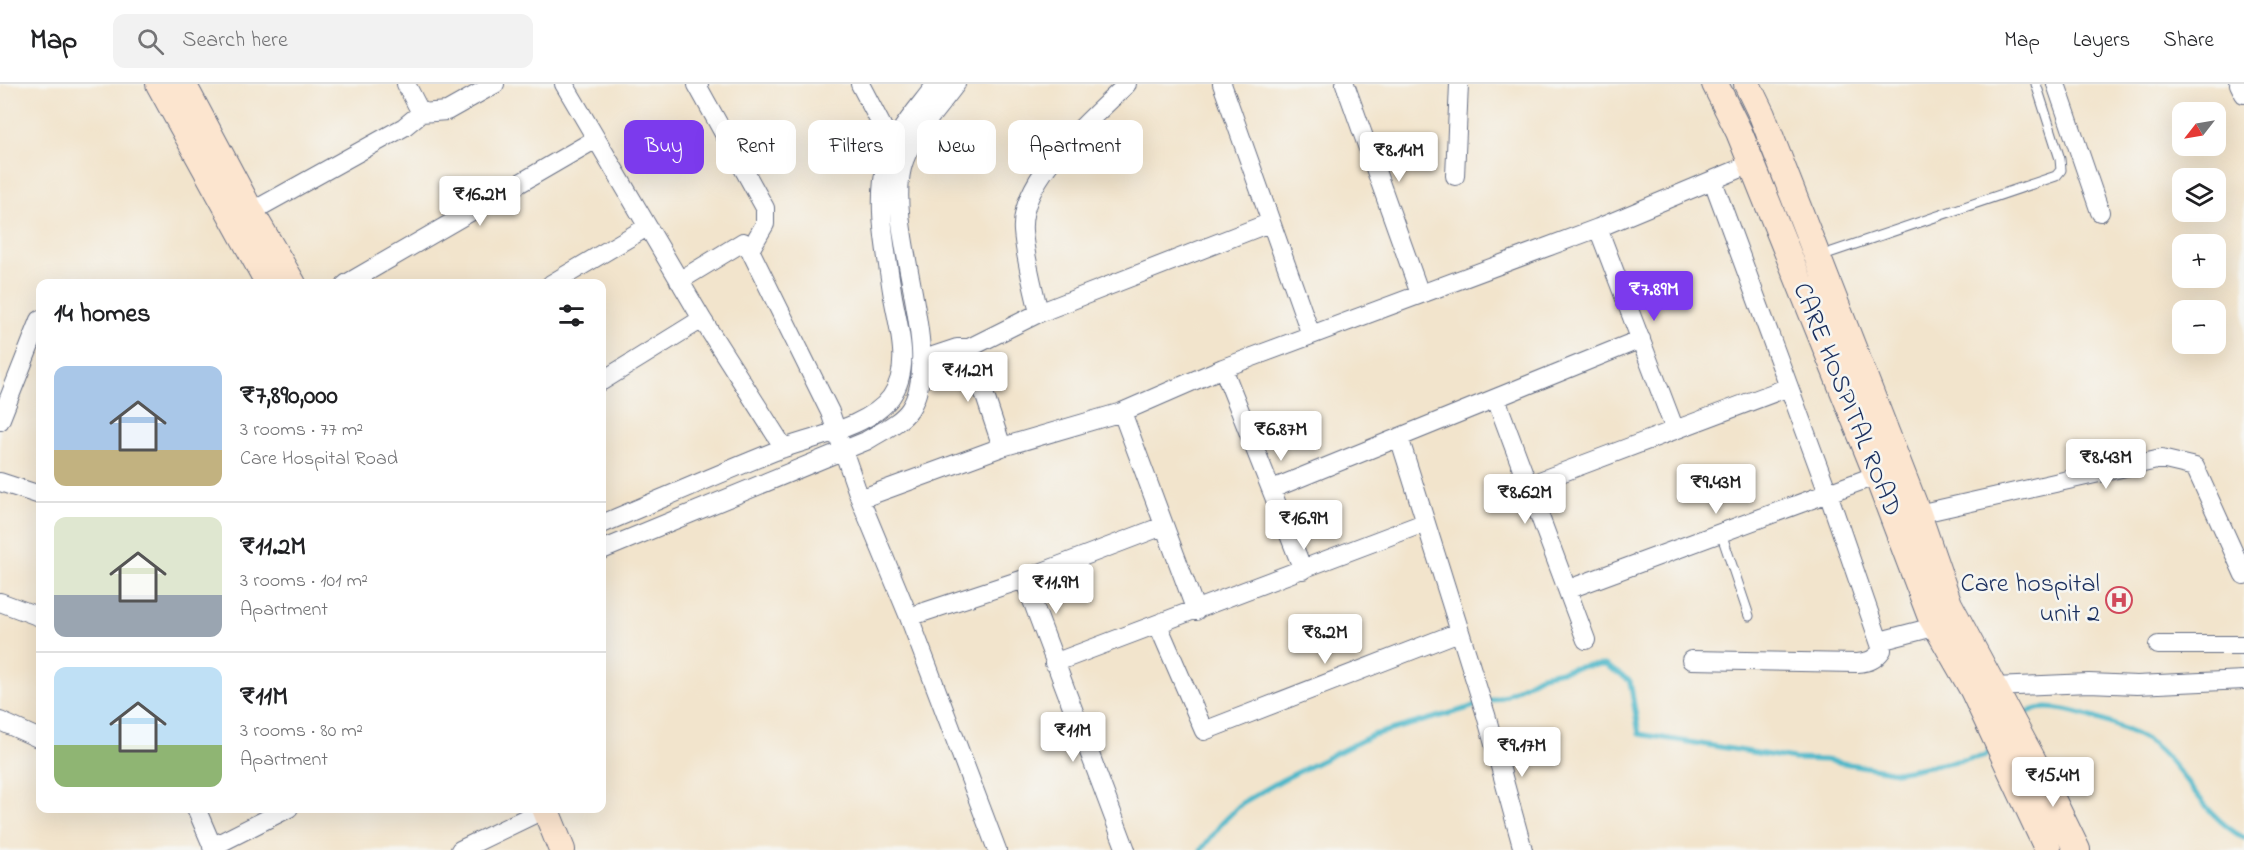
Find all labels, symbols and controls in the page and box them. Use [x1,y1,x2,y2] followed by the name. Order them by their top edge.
[113,14,533,68] search box
[30,21,77,62] text: Map
[134,25,167,58] icon: search
[182,25,288,57] text: Search here
[2004,26,2040,56] text: Map
[2073,26,2130,56] text: Layers
[2163,26,2214,56] text: Share
[2172,102,2226,156] north arrow
[2172,102,2226,354] map controls
[624,120,704,174] chip: Buy
[716,120,796,174] chip: Rent
[808,120,905,174] chip: Filters
[917,120,996,174] chip: New
[1008,120,1143,174] chip: Apartment
[1350,132,1448,183] pin: ₹8.14M
[1374,137,1424,166] text: ₹8.14M
[2172,168,2226,222] button: layers
[431,176,529,227] pin: ₹16.2M
[453,181,507,210] text: ₹16.2M
[2172,234,2226,288] button: +
[1605,271,1703,322] pin: ₹7.89M
[1629,276,1679,305] text: ₹7.89M
[1782,277,1910,523] street label: CARE HOSPITAL ROAD
[54,296,150,334] text: 14 homes
[555,299,588,332] icon: filters
[2172,300,2226,354] button: −
[919,352,1017,403] pin: ₹11.2M
[943,357,993,386] text: ₹11.2M
[240,378,338,416] text: ₹7,890,000
[102,390,174,462] icon: home
[1232,411,1330,462] pin: ₹6.87M
[240,416,363,445] text: 3 rooms · 77 m²
[1255,416,1307,445] text: ₹6.87M
[2057,439,2155,490] pin: ₹8.43M
[2080,444,2132,473] text: ₹8.43M
[240,445,398,474] text: Care Hospital Road
[1667,464,1765,515] pin: ₹9.43M
[1691,469,1741,498] text: ₹9.43M
[1476,474,1574,525] pin: ₹8.62M
[1498,479,1552,508] text: ₹8.62M
[1255,500,1353,551] pin: ₹16.9M
[1279,505,1329,534] text: ₹16.9M
[240,529,306,567] text: ₹11.2M
[102,541,174,613] icon: home
[1007,564,1105,615] pin: ₹11.9M
[1960,566,2100,634] place label: Care hospital unit 2
[240,567,368,596] text: 3 rooms · 101 m²
[1033,569,1079,598] text: ₹11.9M
[2104,585,2134,615] hospital icon: Care hospital unit 2
[240,596,328,625] text: Apartment
[1283,614,1367,665] pin: ₹8.2M
[1302,619,1348,648] text: ₹8.2M
[240,679,288,717] text: ₹11M
[102,691,174,763] icon: home
[1037,712,1109,763] pin: ₹11M
[240,717,363,746] text: 3 rooms · 80 m²
[1055,717,1091,746] text: ₹11M
[1473,727,1571,778] pin: ₹9.17M
[1498,732,1546,761] text: ₹9.17M
[240,746,328,775] text: Apartment
[2004,757,2102,808] pin: ₹15.4M
[2026,762,2080,791] text: ₹15.4M

